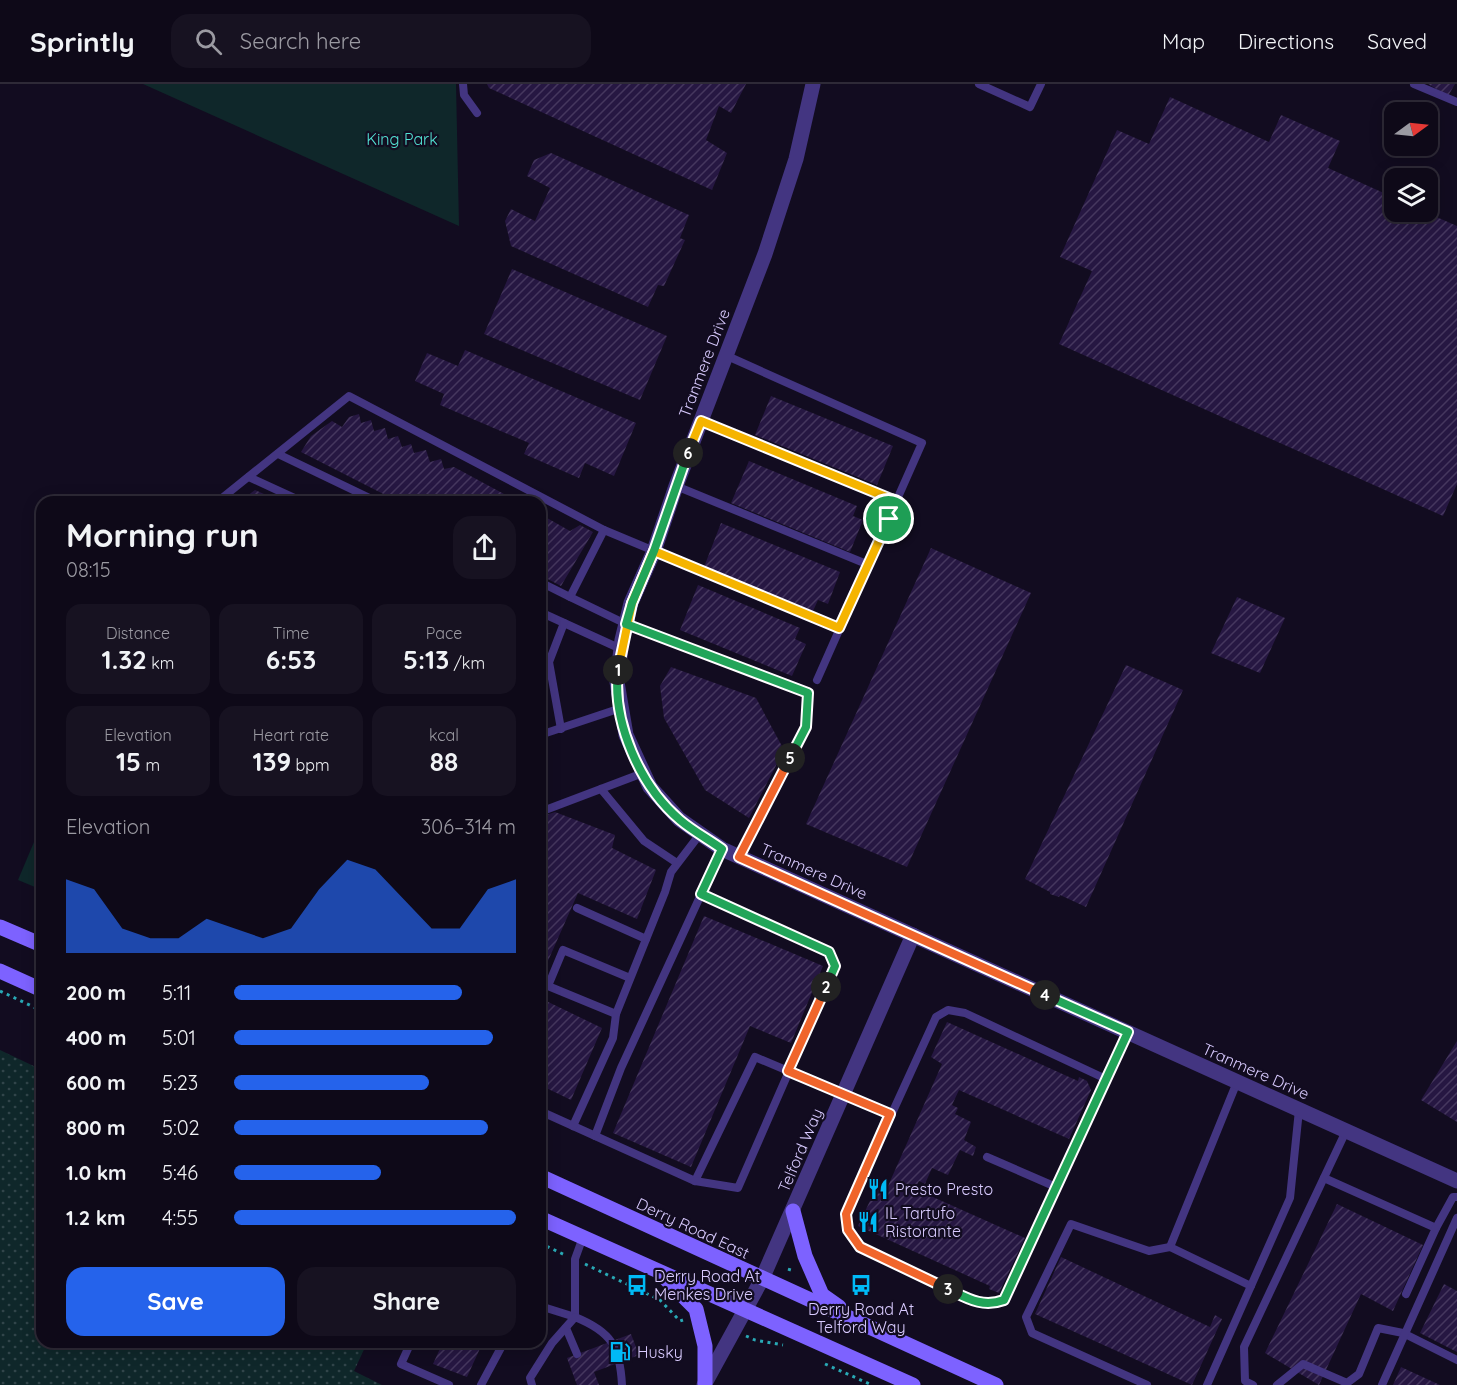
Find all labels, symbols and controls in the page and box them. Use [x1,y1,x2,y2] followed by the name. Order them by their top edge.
[171,14,591,68] search box
[30,24,135,59] text: Sprintly
[192,25,225,58] icon: search
[240,27,361,55] text: Search here
[1162,28,1205,54] text: Map
[1238,28,1334,54] text: Directions
[1367,28,1427,54] text: Saved
[1384,102,1438,156] north arrow
[1384,102,1438,222] map controls
[366,129,438,149] park label: King Park
[1384,168,1438,222] button: layers
[674,306,734,420] street label: Tranmere Drive
[673,438,703,468] pin: 6
[684,443,692,463] text: 6
[863,493,914,544] pin
[872,502,905,535] icon: arrive
[66,514,259,555] text: Morning run
[453,516,516,579] button: share
[66,557,111,582] text: 08:15
[106,623,170,643] text: Distance
[273,623,309,643] text: Time
[426,623,462,643] text: Pace
[102,643,147,676] text: 1.32
[266,643,316,676] text: 6:53
[403,643,449,676] text: 5:13
[147,653,174,673] text: km
[449,653,485,673] text: /km
[603,655,633,685] pin: 1
[615,660,621,680] text: 1
[104,725,172,745] text: Elevation
[253,725,329,745] text: Heart rate
[429,725,459,745] text: kcal
[775,743,805,773] pin: 5
[116,745,141,778] text: 15
[252,745,291,778] text: 139
[430,745,458,778] text: 88
[785,748,795,768] text: 5
[141,755,160,775] text: m
[291,755,330,775] text: bpm
[66,814,150,839] text: Elevation
[421,814,516,839] text: 306–314 m
[757,838,871,904] street label: Tranmere Drive
[811,972,841,1002] pin: 2
[821,977,831,997] text: 2
[66,980,126,1005] text: 200 m
[162,980,191,1005] text: 5:11
[1030,980,1060,1010] pin: 4
[1040,985,1050,1005] text: 4
[66,1025,126,1050] text: 400 m
[162,1025,196,1050] text: 5:01
[1199,1038,1313,1104] street label: Tranmere Drive
[66,1070,126,1095] text: 600 m
[162,1070,198,1095] text: 5:23
[773,1105,827,1195] street label: Telford Way
[66,1115,126,1140] text: 800 m
[162,1115,200,1140] text: 5:02
[66,1160,126,1185] text: 1.0 km
[162,1160,198,1185] text: 5:46
[866,1177,890,1201] restaurant icon: Presto Presto
[895,1179,993,1199] place label: Presto Presto
[633,1193,753,1263] street label: Derry Road East
[885,1203,961,1241] place label: IL Tartufo Ristorante
[66,1205,126,1230] text: 1.2 km
[162,1205,198,1230] text: 4:55
[856,1210,880,1234] restaurant icon: IL Tartufo Ristorante
[654,1266,760,1304] place label: Derry Road At Menkes Drive
[66,1267,285,1336] button: Save
[297,1267,516,1336] button: Share
[625,1273,649,1297] bus stop icon: Derry Road At Menkes Drive
[849,1273,873,1297] bus stop icon: Derry Road At Telford Way
[933,1274,963,1304] pin: 3
[944,1279,952,1299] text: 3
[808,1299,914,1337] place label: Derry Road At Telford Way
[608,1340,632,1364] fuel station icon: Husky
[637,1342,683,1362] place label: Husky

